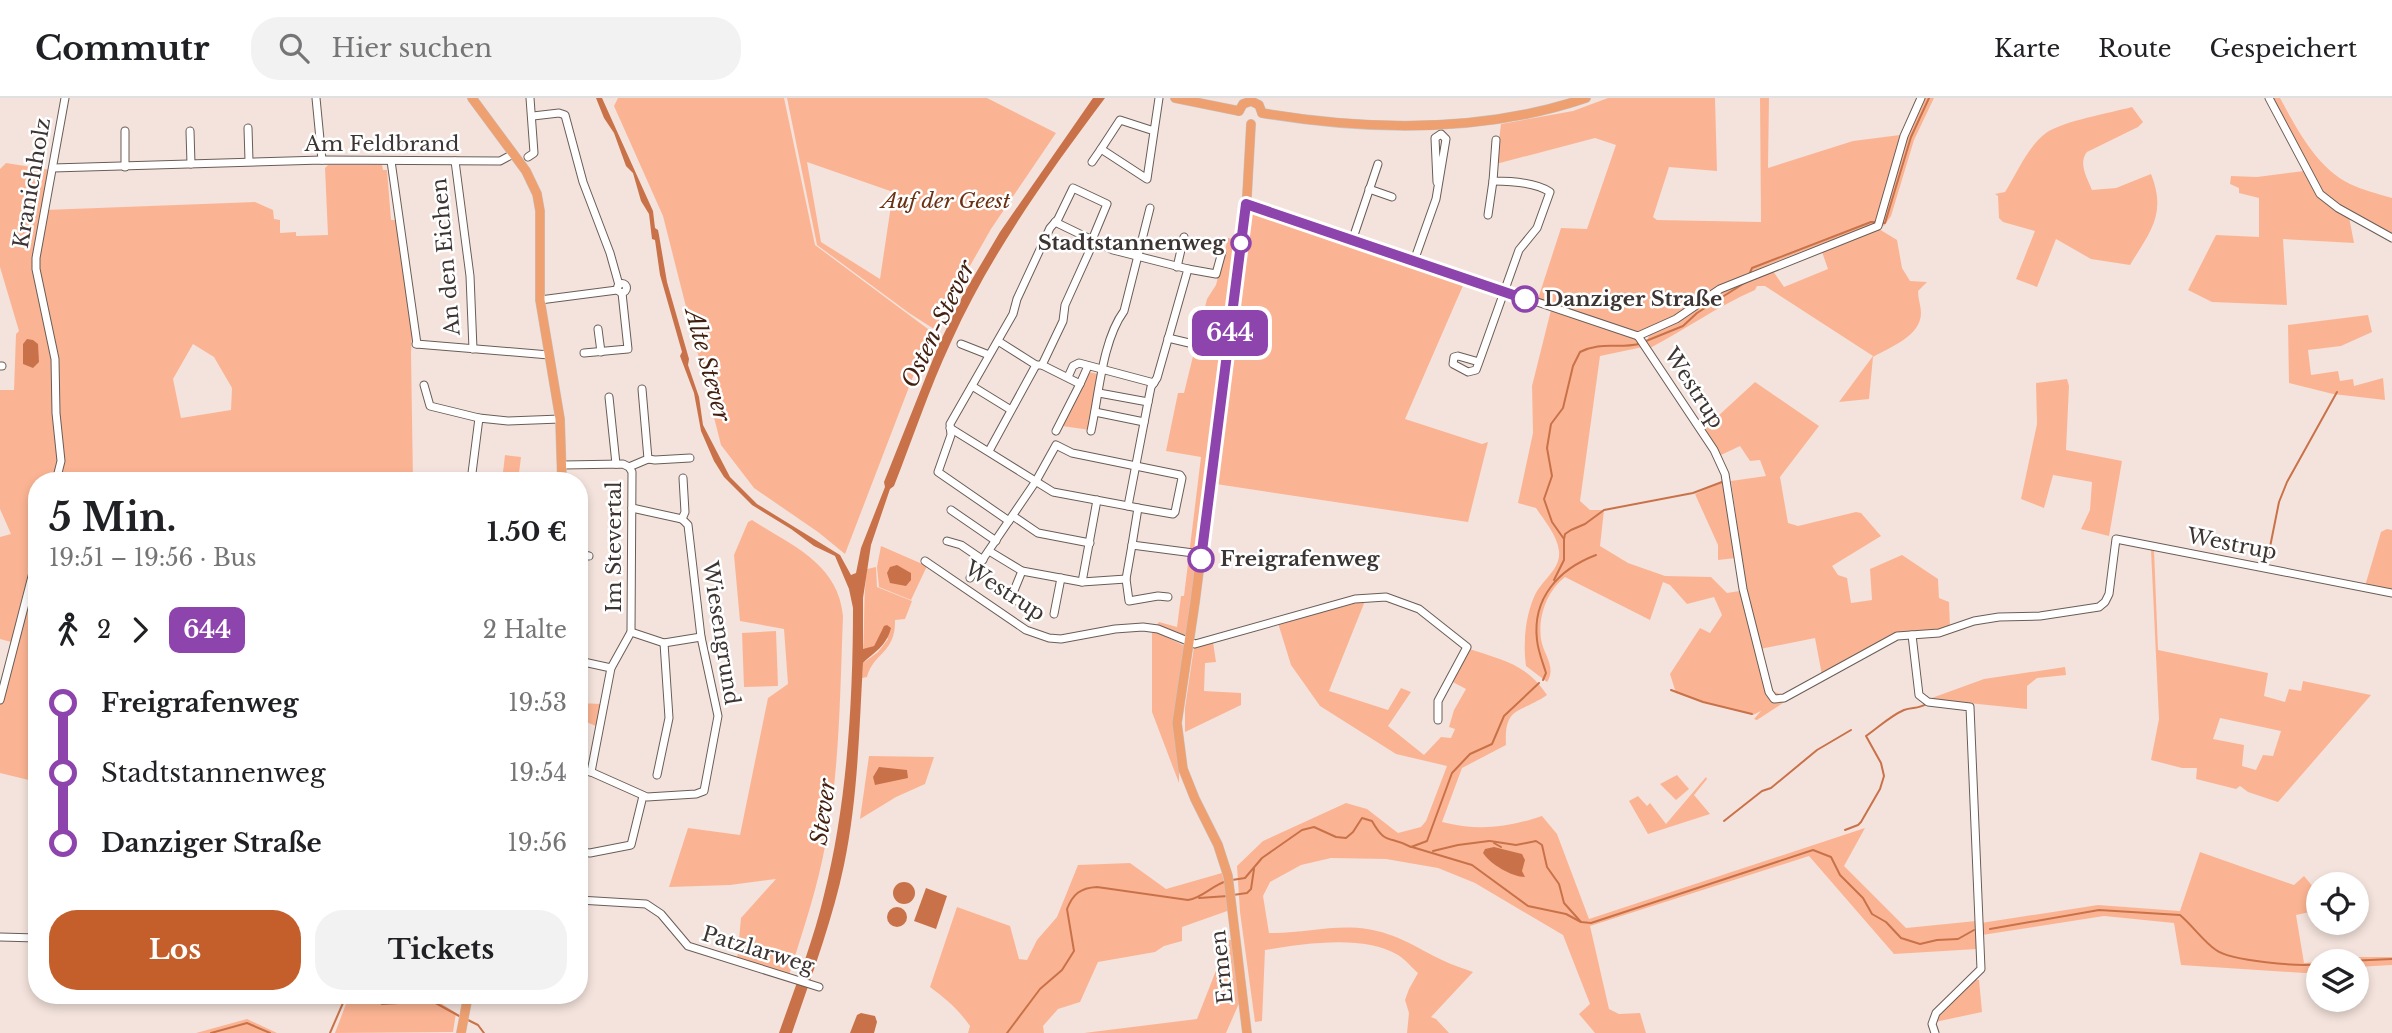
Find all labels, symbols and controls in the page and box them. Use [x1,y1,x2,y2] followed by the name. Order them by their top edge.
[251,17,741,80] search box
[35,28,209,69] text: Commutr
[275,29,313,67] icon: search
[331,32,492,64] text: Hier suchen
[1994,34,2060,63] text: Karte
[2098,34,2172,63] text: Route
[2210,34,2357,63] text: Gespeichert
[8,116,56,250] street label: Kranichholz
[303,131,460,157] street label: Am Feldbrand
[426,177,466,338] street label: An den Eichen
[879,188,1011,214] park label: Auf der Geest
[1038,230,1226,256] place label: Stadtstannenweg
[1231,233,1251,253] marker: Stadtstannenweg
[895,255,981,392] water label: Osten-Stever
[1512,286,1538,312] marker: Danziger Straße
[1544,286,1722,312] place label: Danziger Straße
[679,303,737,426] water label: Alte Stever
[1190,310,1270,356] line badge: 644
[1206,318,1254,347] text: 644
[1658,342,1730,433] street label: Westrup
[601,481,627,613] street label: Im Stevertal
[49,494,176,541] text: 5 Min.
[487,516,567,548] text: 1.50 €
[2184,522,2279,565] street label: Westrup
[49,544,256,572] text: 19:51 – 19:56 · Bus
[1188,546,1214,572] marker: Freigrafenweg
[1220,546,1381,572] place label: Freigrafenweg
[959,555,1050,627] street label: Westrup
[697,558,745,707] street label: Wiesengrund
[49,611,87,649] icon: walk
[121,611,159,649] icon: forward
[183,615,231,644] text: 644
[97,616,111,644] text: 2
[483,616,567,644] text: 2 Halte
[101,687,298,719] text: Freigrafenweg
[508,689,567,717] text: 19:53
[101,757,326,789] text: Stadtstannenweg
[509,759,567,787] text: 19:54
[805,776,842,847] water label: Stever
[101,827,322,859] text: Danziger Straße
[508,829,567,857] text: 19:56
[2306,872,2369,1012] map controls
[2306,872,2369,935] button: locate
[49,910,301,990] button: Los
[315,910,567,990] button: Tickets
[699,921,818,980] street label: Patzlarweg
[1205,929,1239,1005] street label: Ermen
[2306,949,2369,1012] button: layers

